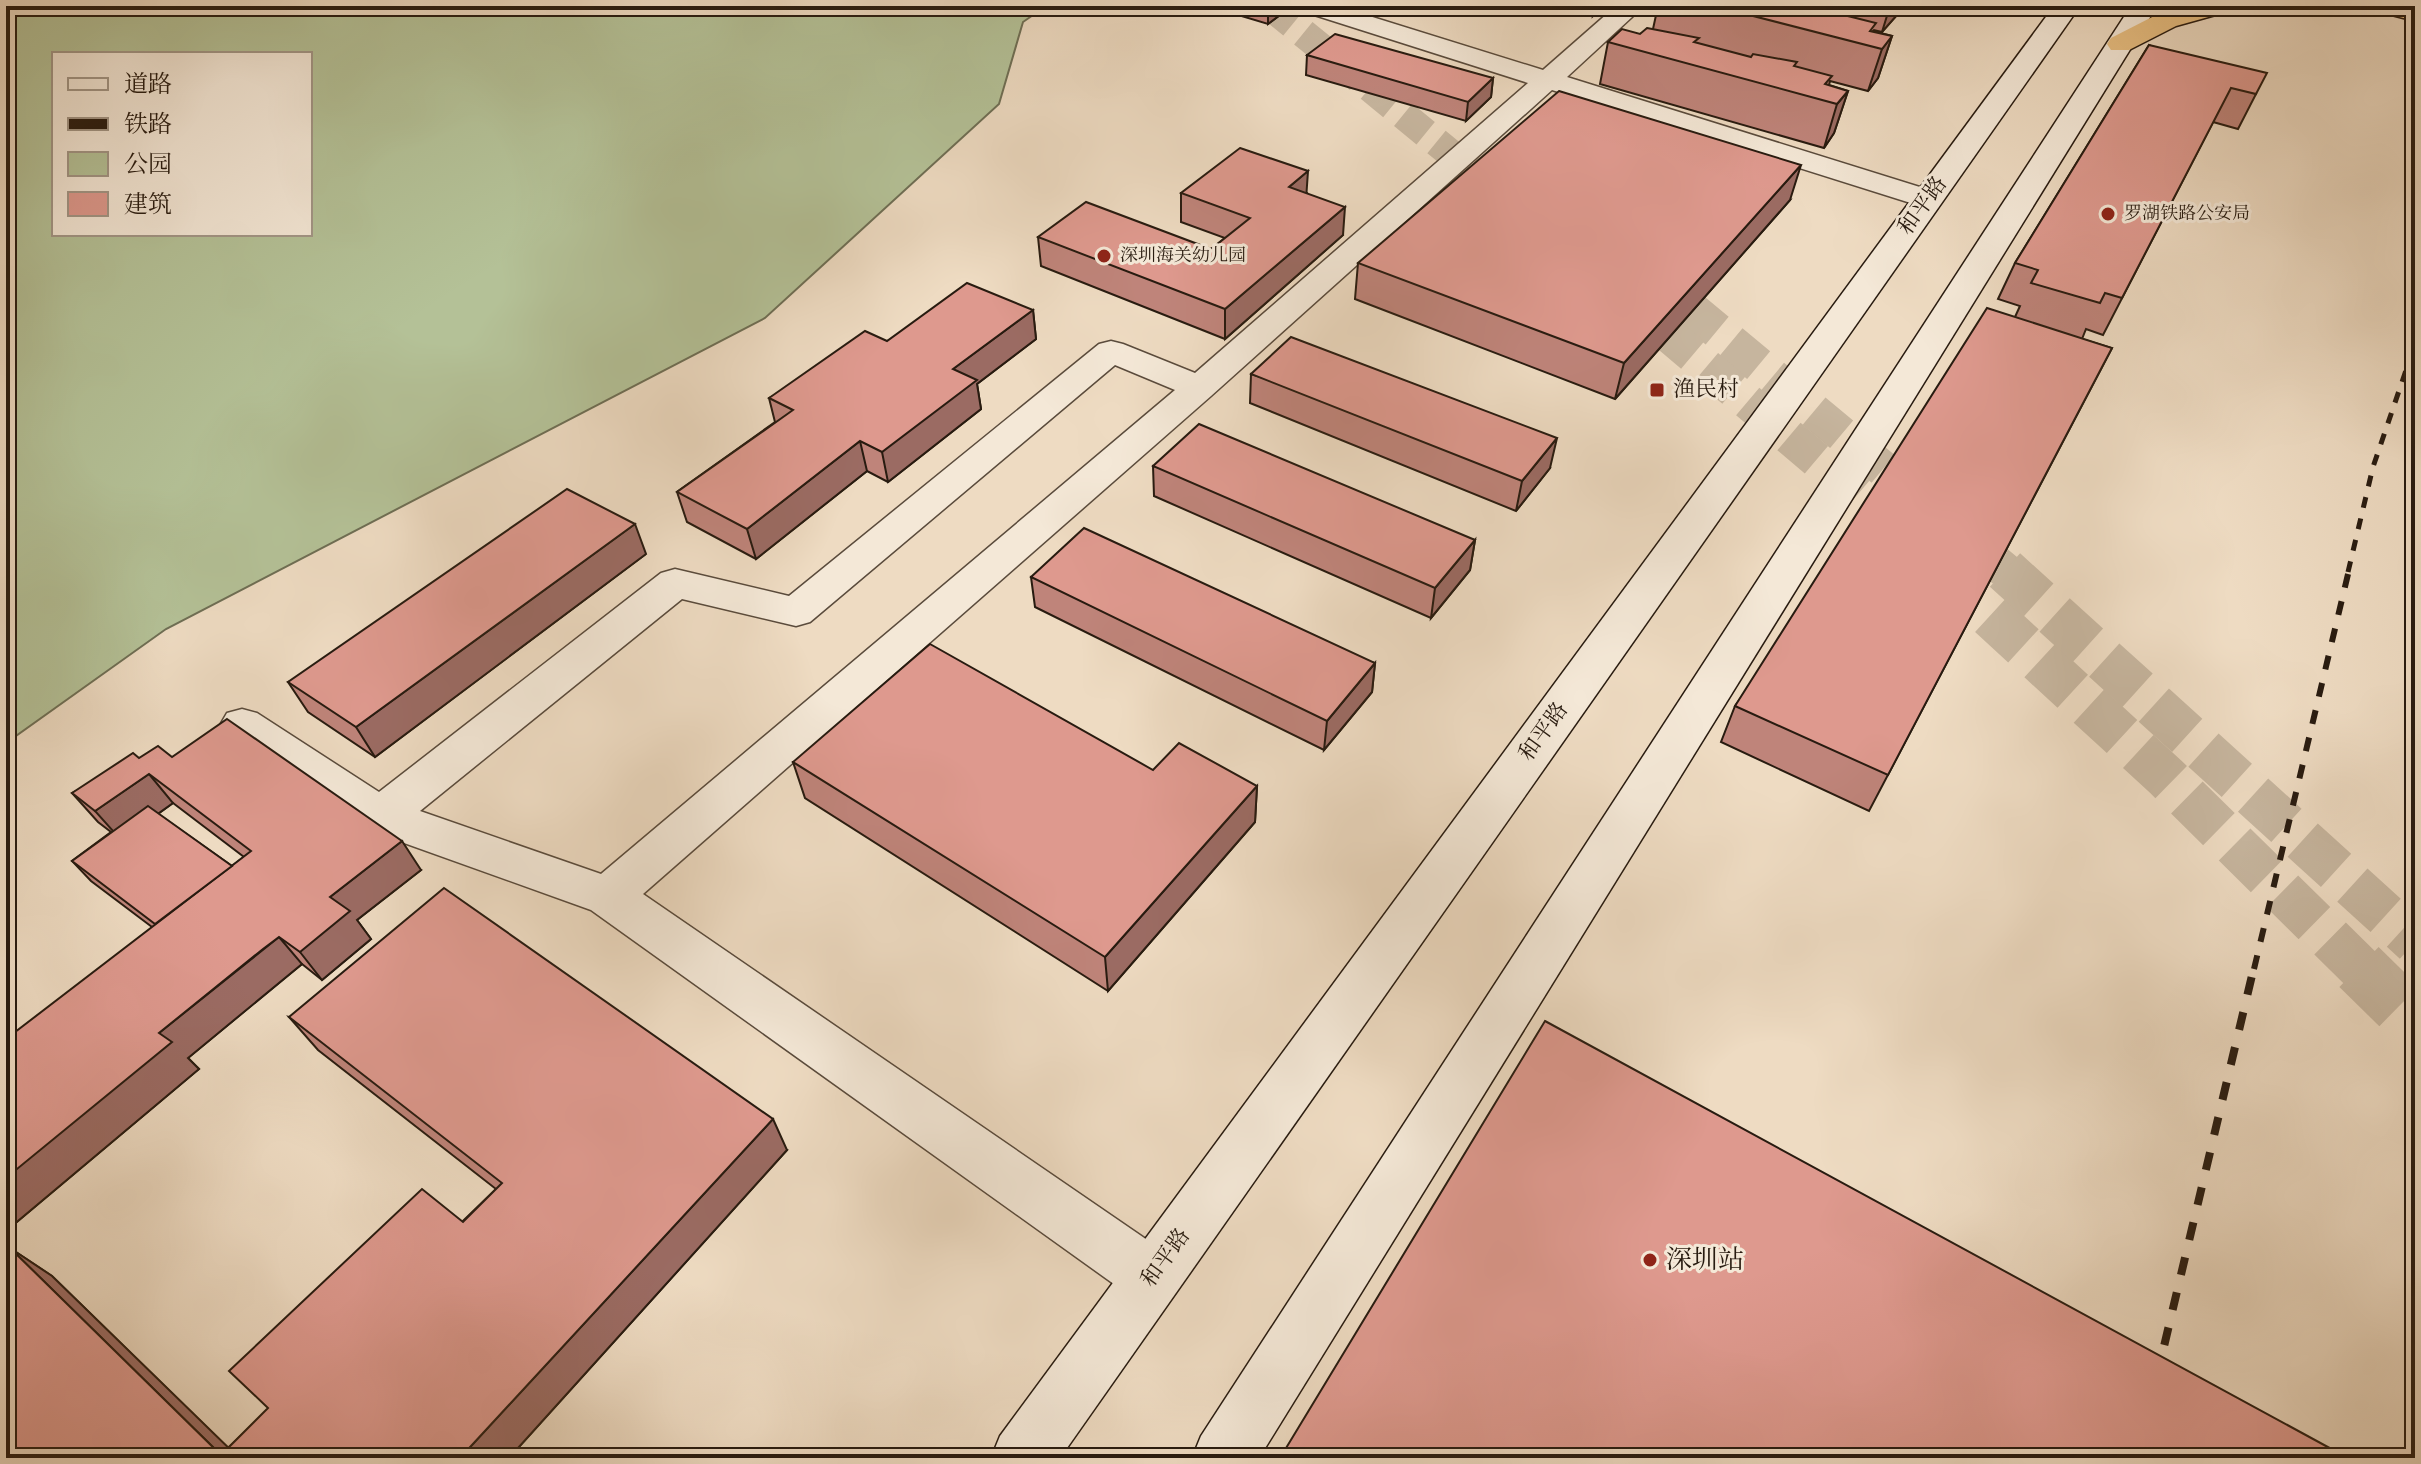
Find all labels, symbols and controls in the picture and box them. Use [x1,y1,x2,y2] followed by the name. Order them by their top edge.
[52,52,312,236] legend
[124,70,172,101] text: 道路
[124,110,172,141] text: 铁路
[124,150,172,181] text: 公园
[1892,171,1954,241] street label: 和平路
[124,190,172,221] text: 建筑
[2124,203,2250,226] place label: 罗湖铁路公安局
[2099,205,2117,223] marker: 罗湖铁路公安局
[1120,245,1246,268] place label: 深圳海关幼儿园
[1095,247,1113,265] marker: 深圳海关幼儿园
[1673,376,1739,404] place label: 渔民村
[1648,381,1666,399] marker: 渔民村
[1513,697,1575,767] street label: 和平路
[1135,1223,1197,1293] street label: 和平路
[1666,1244,1744,1277] place label: 深圳站
[1641,1251,1659,1269] marker: 深圳站

